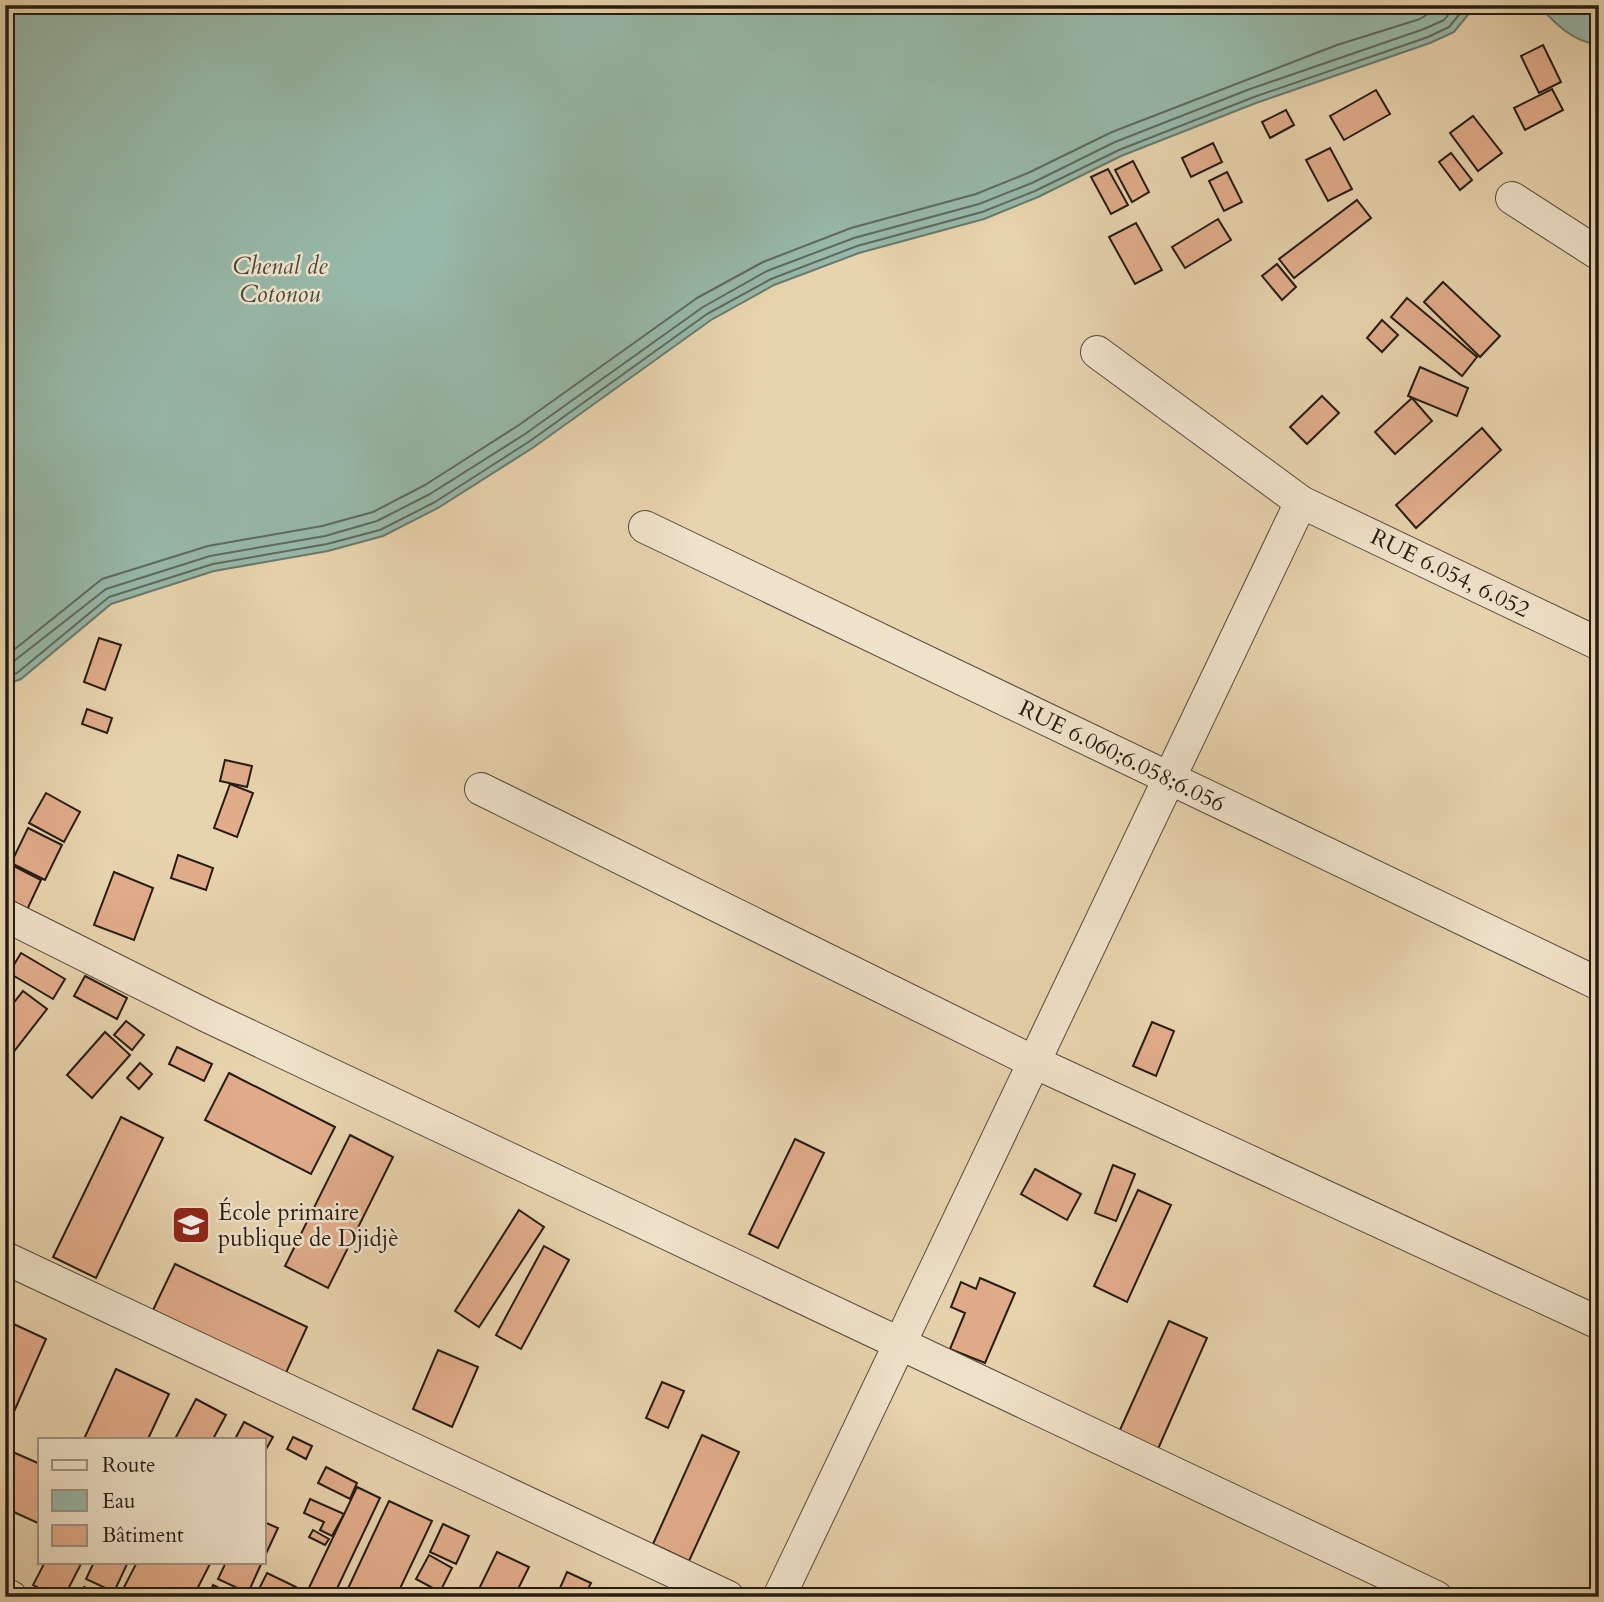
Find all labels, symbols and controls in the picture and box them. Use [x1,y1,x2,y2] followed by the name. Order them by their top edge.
[232,250,328,311] water label: Chenal de Cotonou
[1365,521,1535,625] street label: RUE 6.054, 6.052
[1014,693,1230,819] street label: RUE 6.060;6.058;6.056
[218,1197,399,1254] place label: École primaire publique de Djidjè
[170,1204,212,1246] school or university icon: École primaire publique de Djidjè
[38,1438,266,1564] legend
[102,1451,156,1480] text: Route
[102,1487,136,1516] text: Eau
[102,1521,184,1550] text: Bâtiment

